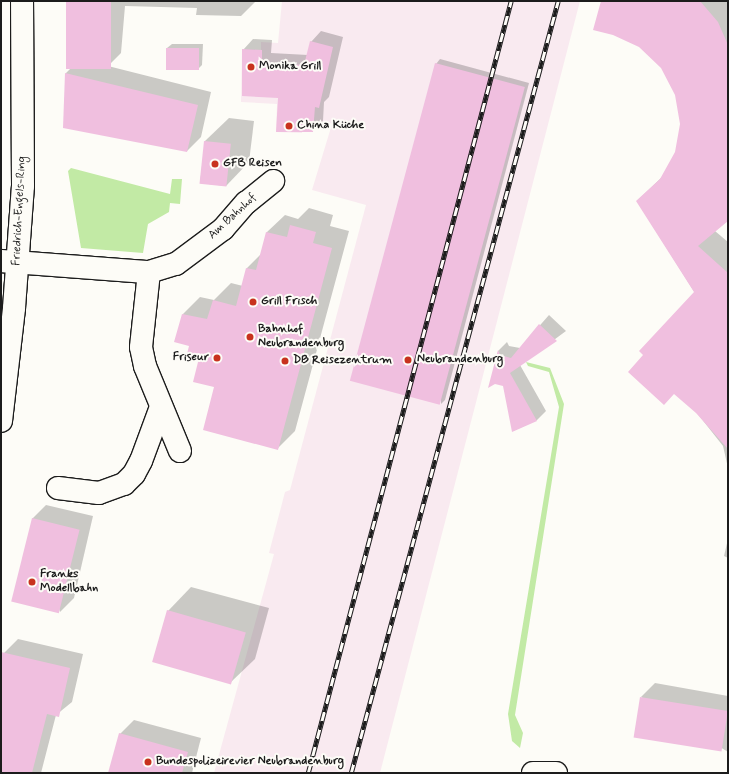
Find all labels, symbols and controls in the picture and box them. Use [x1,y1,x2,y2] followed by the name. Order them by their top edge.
[259,60,322,74] place label: Monika Grill
[246,62,256,72] marker: Monika Grill
[297,119,364,133] place label: China Küche
[284,121,294,131] marker: China Küche
[10,156,30,266] street label: Friedrich-Engels-Ring
[223,157,282,171] place label: GFB Reisen
[210,159,220,169] marker: GFB Reisen
[204,189,262,245] street label: Am Bahnhof
[261,295,316,309] place label: Grill Frisch
[248,297,258,307] marker: Grill Frisch
[258,323,344,351] place label: Bahnhof Neubrandenburg
[245,332,255,342] marker: Bahnhof Neubrandenburg
[173,351,209,365] place label: Friseur
[212,353,222,363] marker: Friseur
[417,353,503,367] place label: Neubrandenburg
[293,354,391,368] place label: DB Reisezentrum
[402,354,414,366] marker: Neubrandenburg
[280,356,290,366] marker: DB Reisezentrum
[40,568,98,596] place label: Franks Modellbahn
[27,577,37,587] marker: Franks Modellbahn
[156,755,344,769] place label: Bundespolizeirevier Neubrandenburg
[143,757,153,767] marker: Bundespolizeirevier Neubrandenburg

